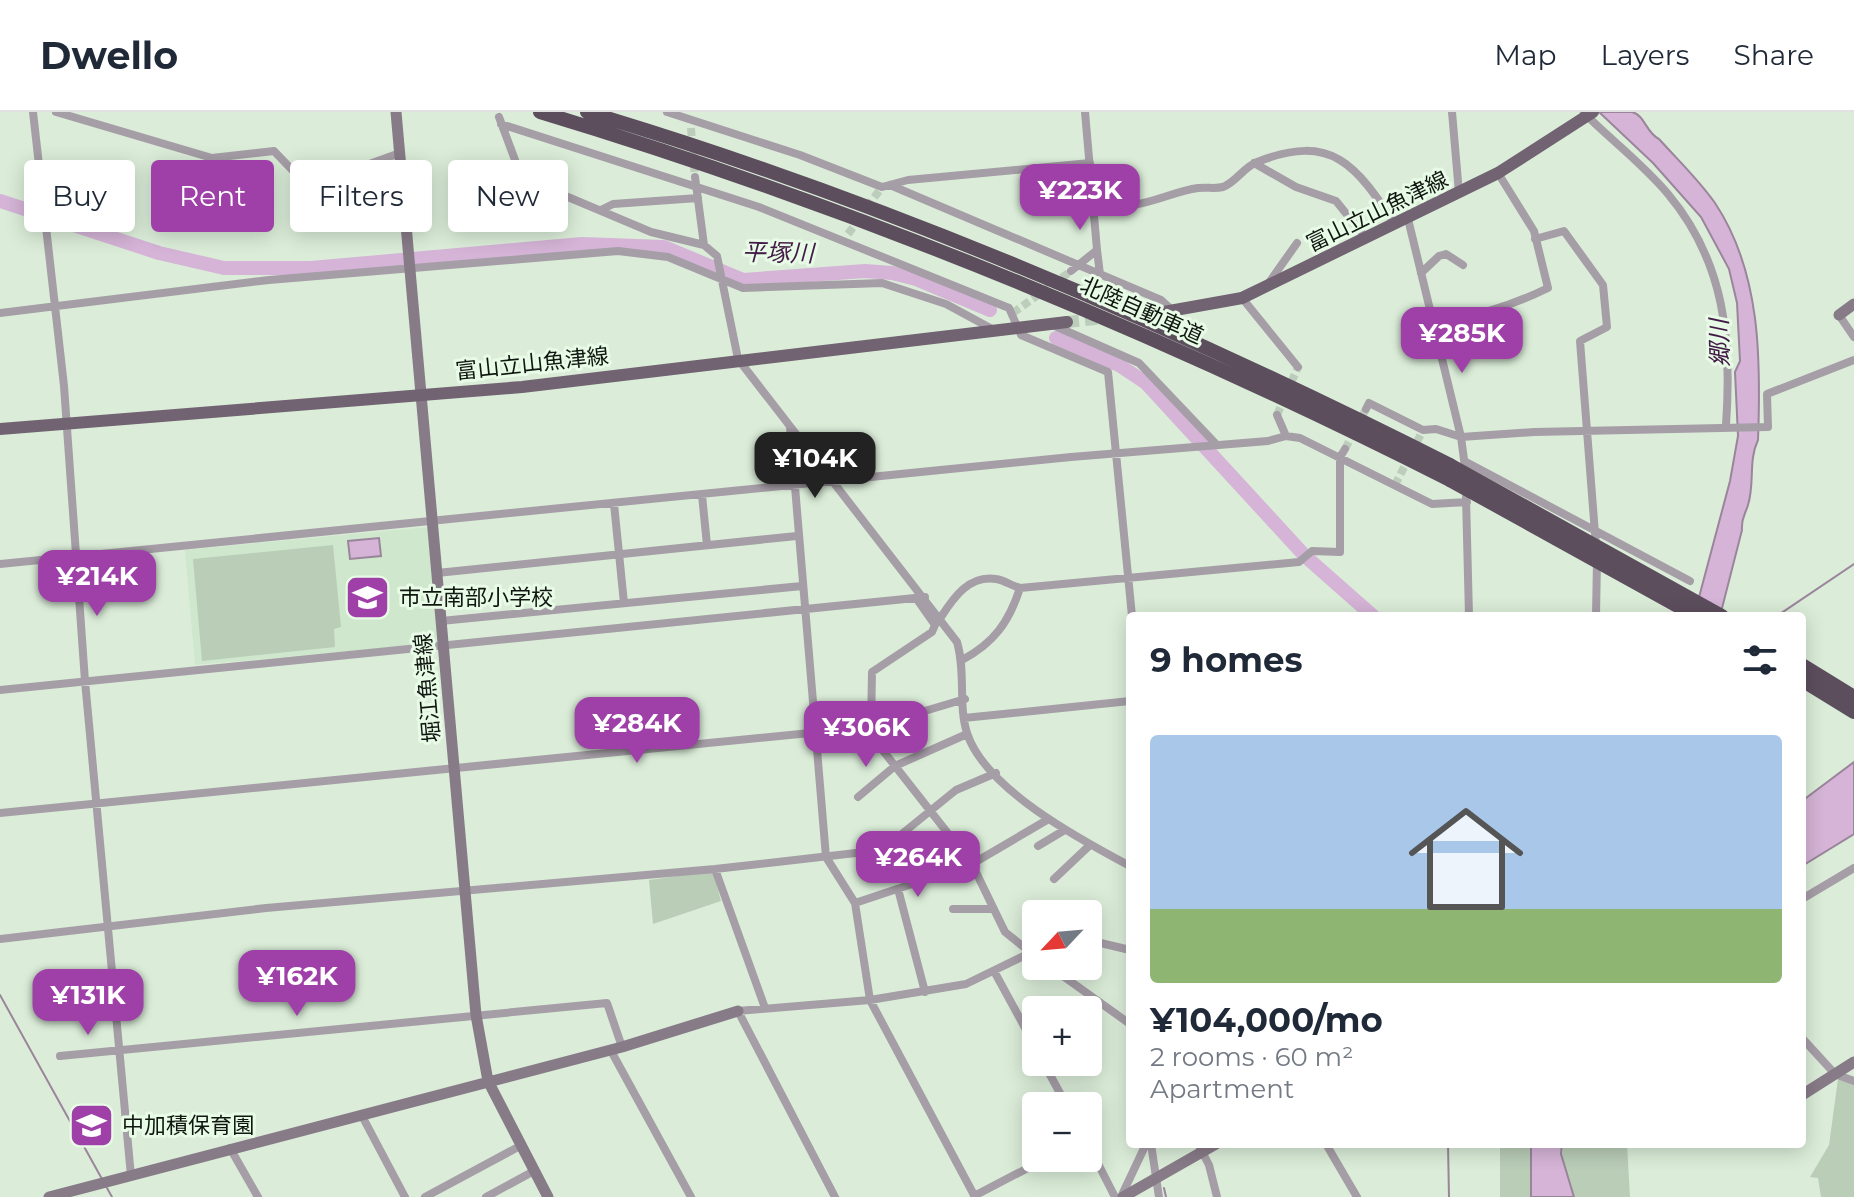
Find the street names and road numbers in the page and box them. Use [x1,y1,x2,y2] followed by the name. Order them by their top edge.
[1302,166,1452,257] street label: 富山立山魚津線
[1076,271,1208,350] street label: 北陸自動車道
[454,342,610,385] street label: 富山立山魚津線
[409,632,446,744] street label: 堀江魚津線

